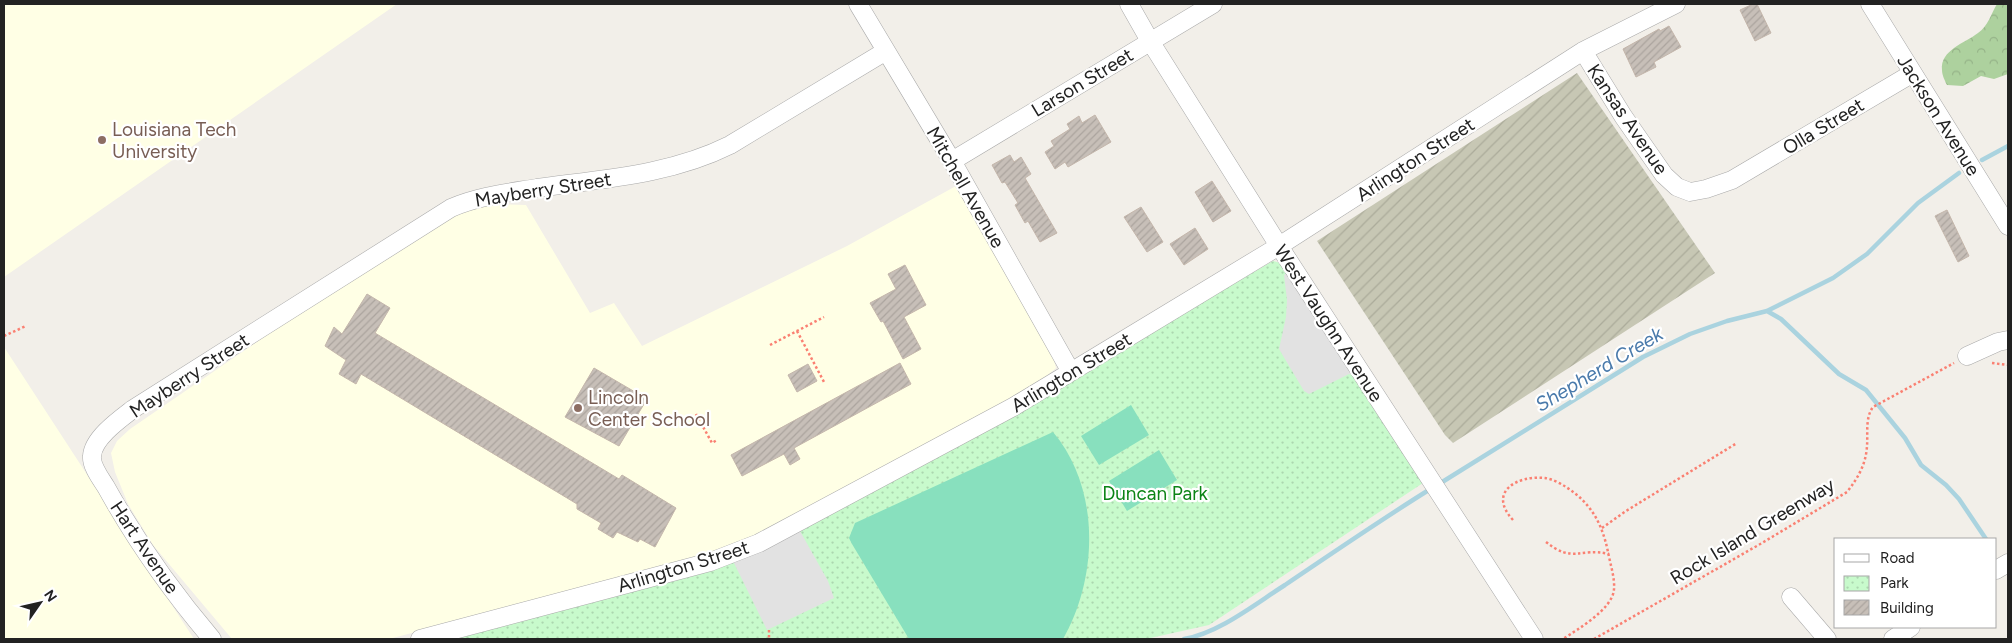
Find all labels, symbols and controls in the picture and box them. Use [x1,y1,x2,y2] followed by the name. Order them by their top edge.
[1027,43,1137,122] street label: Larson Street
[1892,50,1985,180] street label: Jackson Avenue
[1582,60,1673,179] street label: Kansas Avenue
[1778,93,1868,160] street label: Olla Street
[1352,113,1479,206] street label: Arlington Street
[112,118,236,163] place label: Louisiana Tech University
[922,123,1010,252] street label: Mitchell Avenue
[96,134,108,146] marker: Louisiana Tech University
[473,167,613,212] street label: Mayberry Street
[1269,240,1388,406] street label: West Vaughn Avenue
[1531,321,1668,417] water label: Shepherd Creek
[1007,327,1136,417] street label: Arlington Street
[125,328,253,423] street label: Mayberry Street
[588,386,710,431] place label: Lincoln Center School
[572,402,584,414] marker: Lincoln Center School
[1666,473,1839,590] street label: Rock Island Greenway
[1102,482,1209,505] park label: Duncan Park
[105,497,184,598] street label: Hart Avenue
[615,536,752,597] street label: Arlington Street
[1834,538,1997,628] legend
[1880,549,1915,567] text: Road
[1880,574,1909,592] text: Park
[15,578,65,628] north arrow
[40,587,60,605] text: N
[1880,599,1934,617] text: Building

